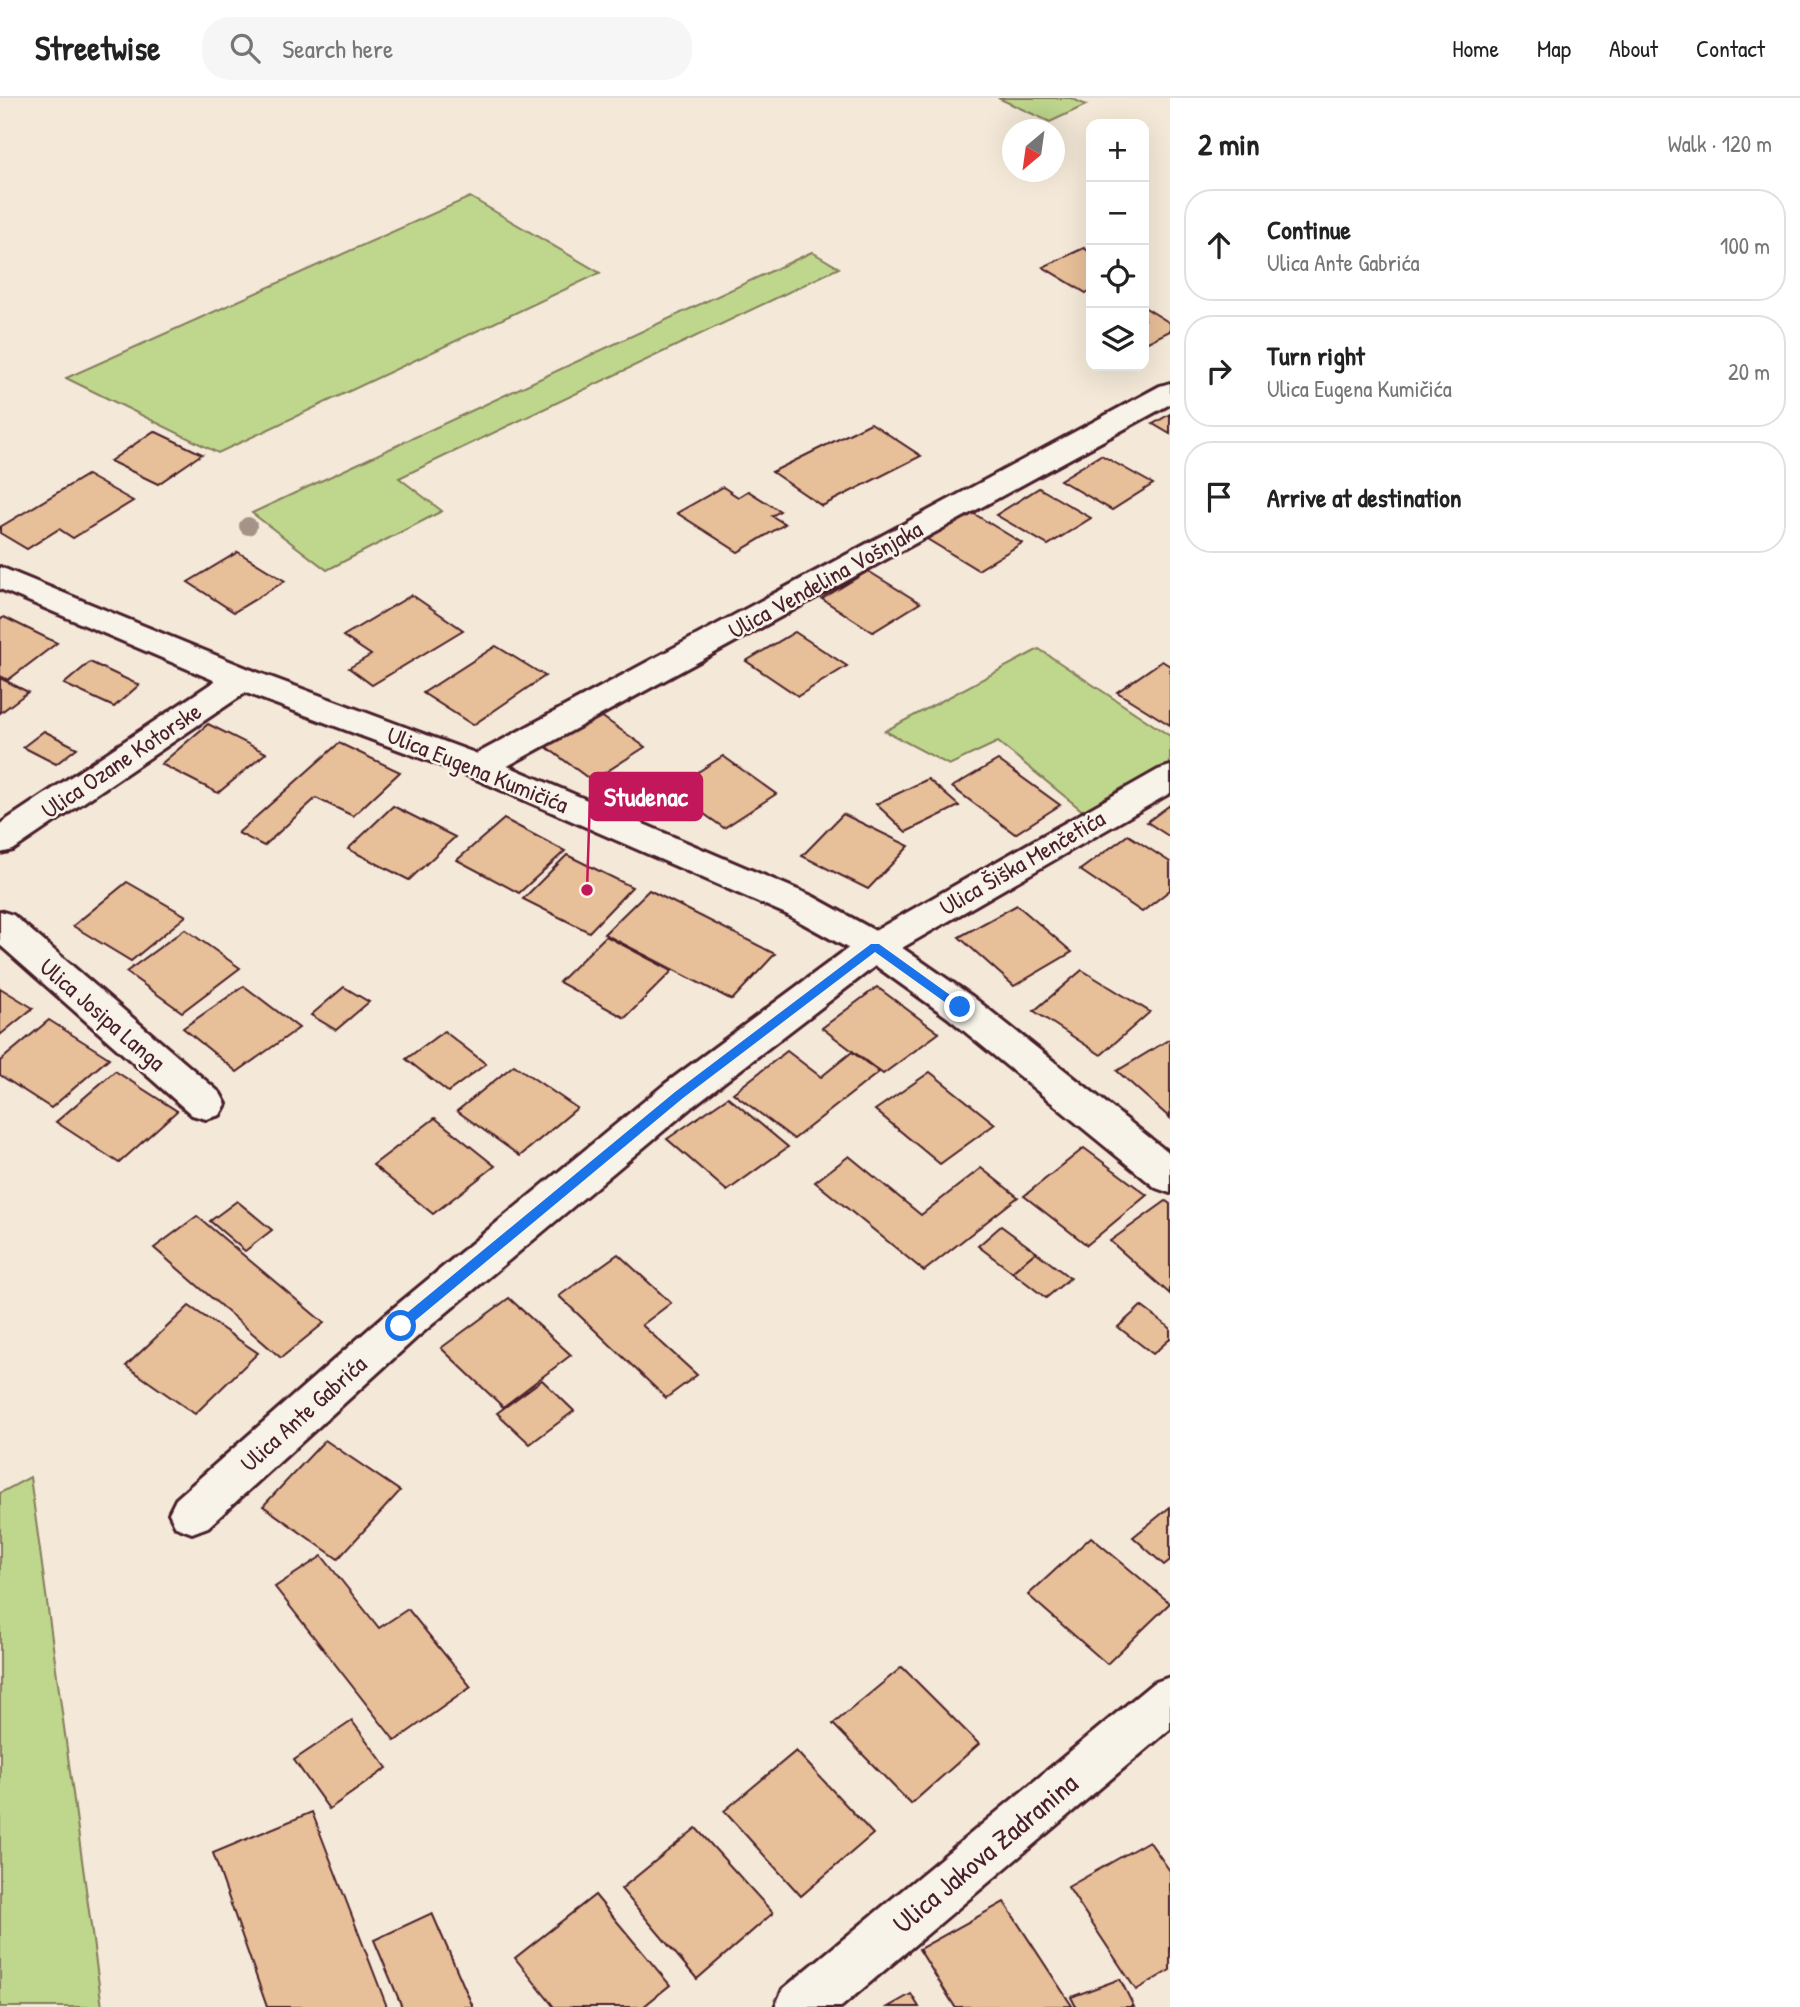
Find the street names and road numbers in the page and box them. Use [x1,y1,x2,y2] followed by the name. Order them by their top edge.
[722,512,928,646] street label: Ulica Vendelina Vošnjaka
[35,694,208,825] street label: Ulica Ozane Kotorske
[383,718,573,820] street label: Ulica Eugena Kumičića
[934,802,1110,922] street label: Ulica Šiška Menčetića
[33,950,173,1078] street label: Ulica Josipa Langa
[233,1348,373,1478] street label: Ulica Ante Gabrića
[884,1764,1086,1942] street label: Ulica Jakova Zadranina

